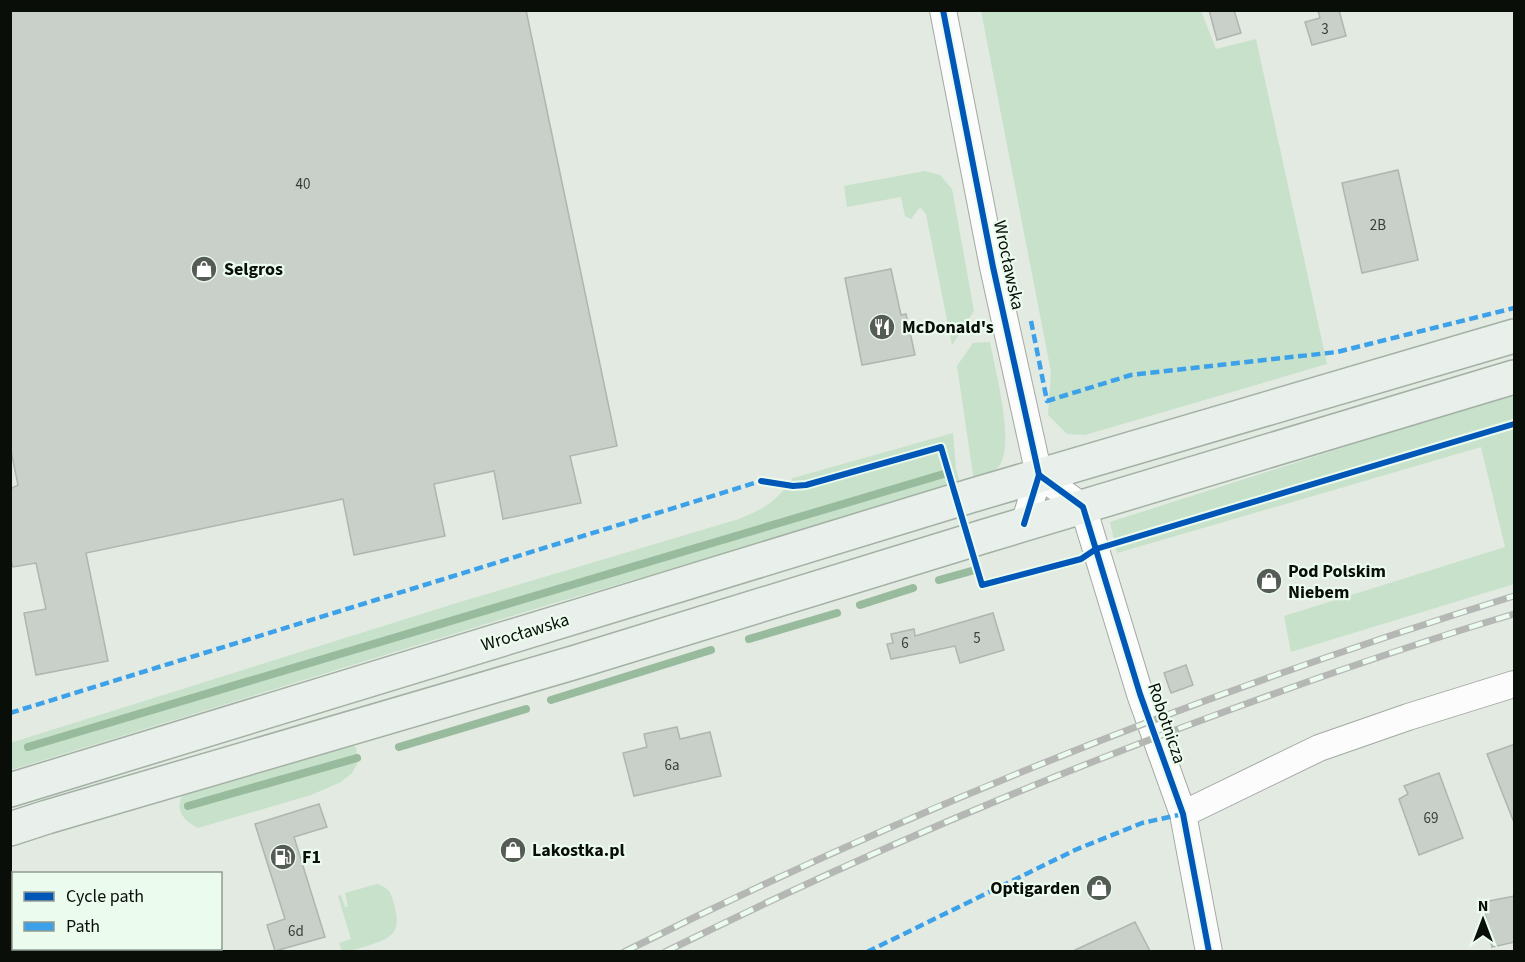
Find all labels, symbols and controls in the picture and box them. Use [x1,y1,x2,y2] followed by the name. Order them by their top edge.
[1321,19,1329,40] house number: 3
[296,174,310,195] house number: 40
[1370,215,1386,236] house number: 2B
[987,218,1030,312] street label: Wrocławska
[189,254,219,284] shop icon: Selgros
[224,257,283,282] place label: Selgros
[867,312,897,342] restaurant icon: McDonald's
[902,315,994,340] place label: McDonald's
[1288,559,1386,605] place label: Pod Polskim Niebem
[1254,566,1284,596] shop icon: Pod Polskim Niebem
[478,607,572,658] street label: Wrocławska
[973,628,981,649] house number: 5
[901,633,909,654] house number: 6
[1141,679,1192,767] street label: Robotnicza
[664,755,680,776] house number: 6a
[1424,808,1438,829] house number: 69
[498,835,528,865] shop icon: Lakostka.pl
[532,838,625,863] place label: Lakostka.pl
[268,842,298,872] fuel station icon: F1
[302,845,321,870] place label: F1
[12,872,222,950] legend
[1084,873,1114,903] shop icon: Optigarden
[990,876,1080,901] place label: Optigarden
[66,884,144,909] text: Cycle path
[1453,890,1513,950] north arrow
[1478,895,1488,917] text: N
[66,914,100,939] text: Path
[288,921,304,942] house number: 6d

